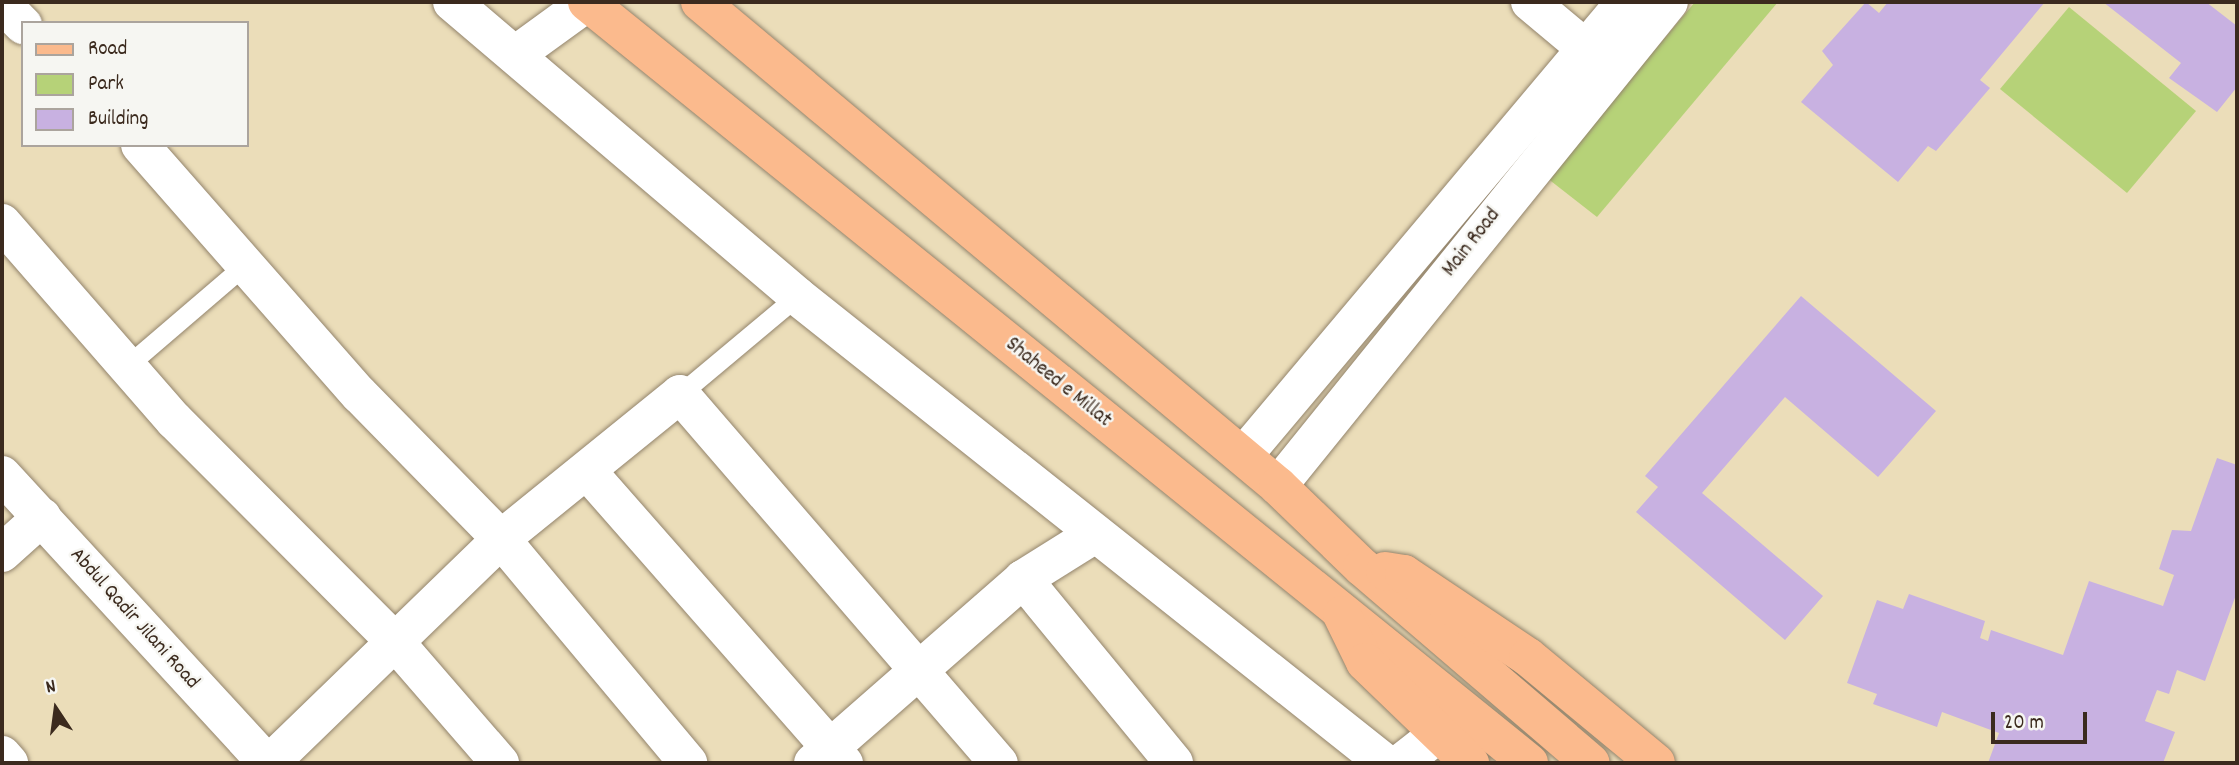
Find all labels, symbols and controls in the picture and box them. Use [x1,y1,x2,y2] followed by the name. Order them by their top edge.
[21,21,248,147] legend
[88,35,127,65] text: Road
[88,70,124,100] text: Park
[88,105,148,135] text: Building
[1438,204,1506,282] street label: Main Road
[1000,333,1116,433] street label: Shaheed e Millat
[64,543,204,695] street label: Abdul Qadir Jilani Road
[21,674,91,744] north arrow
[44,674,59,702] text: N
[1994,698,2090,742] scale bar
[2004,709,2044,739] text: 20 m

